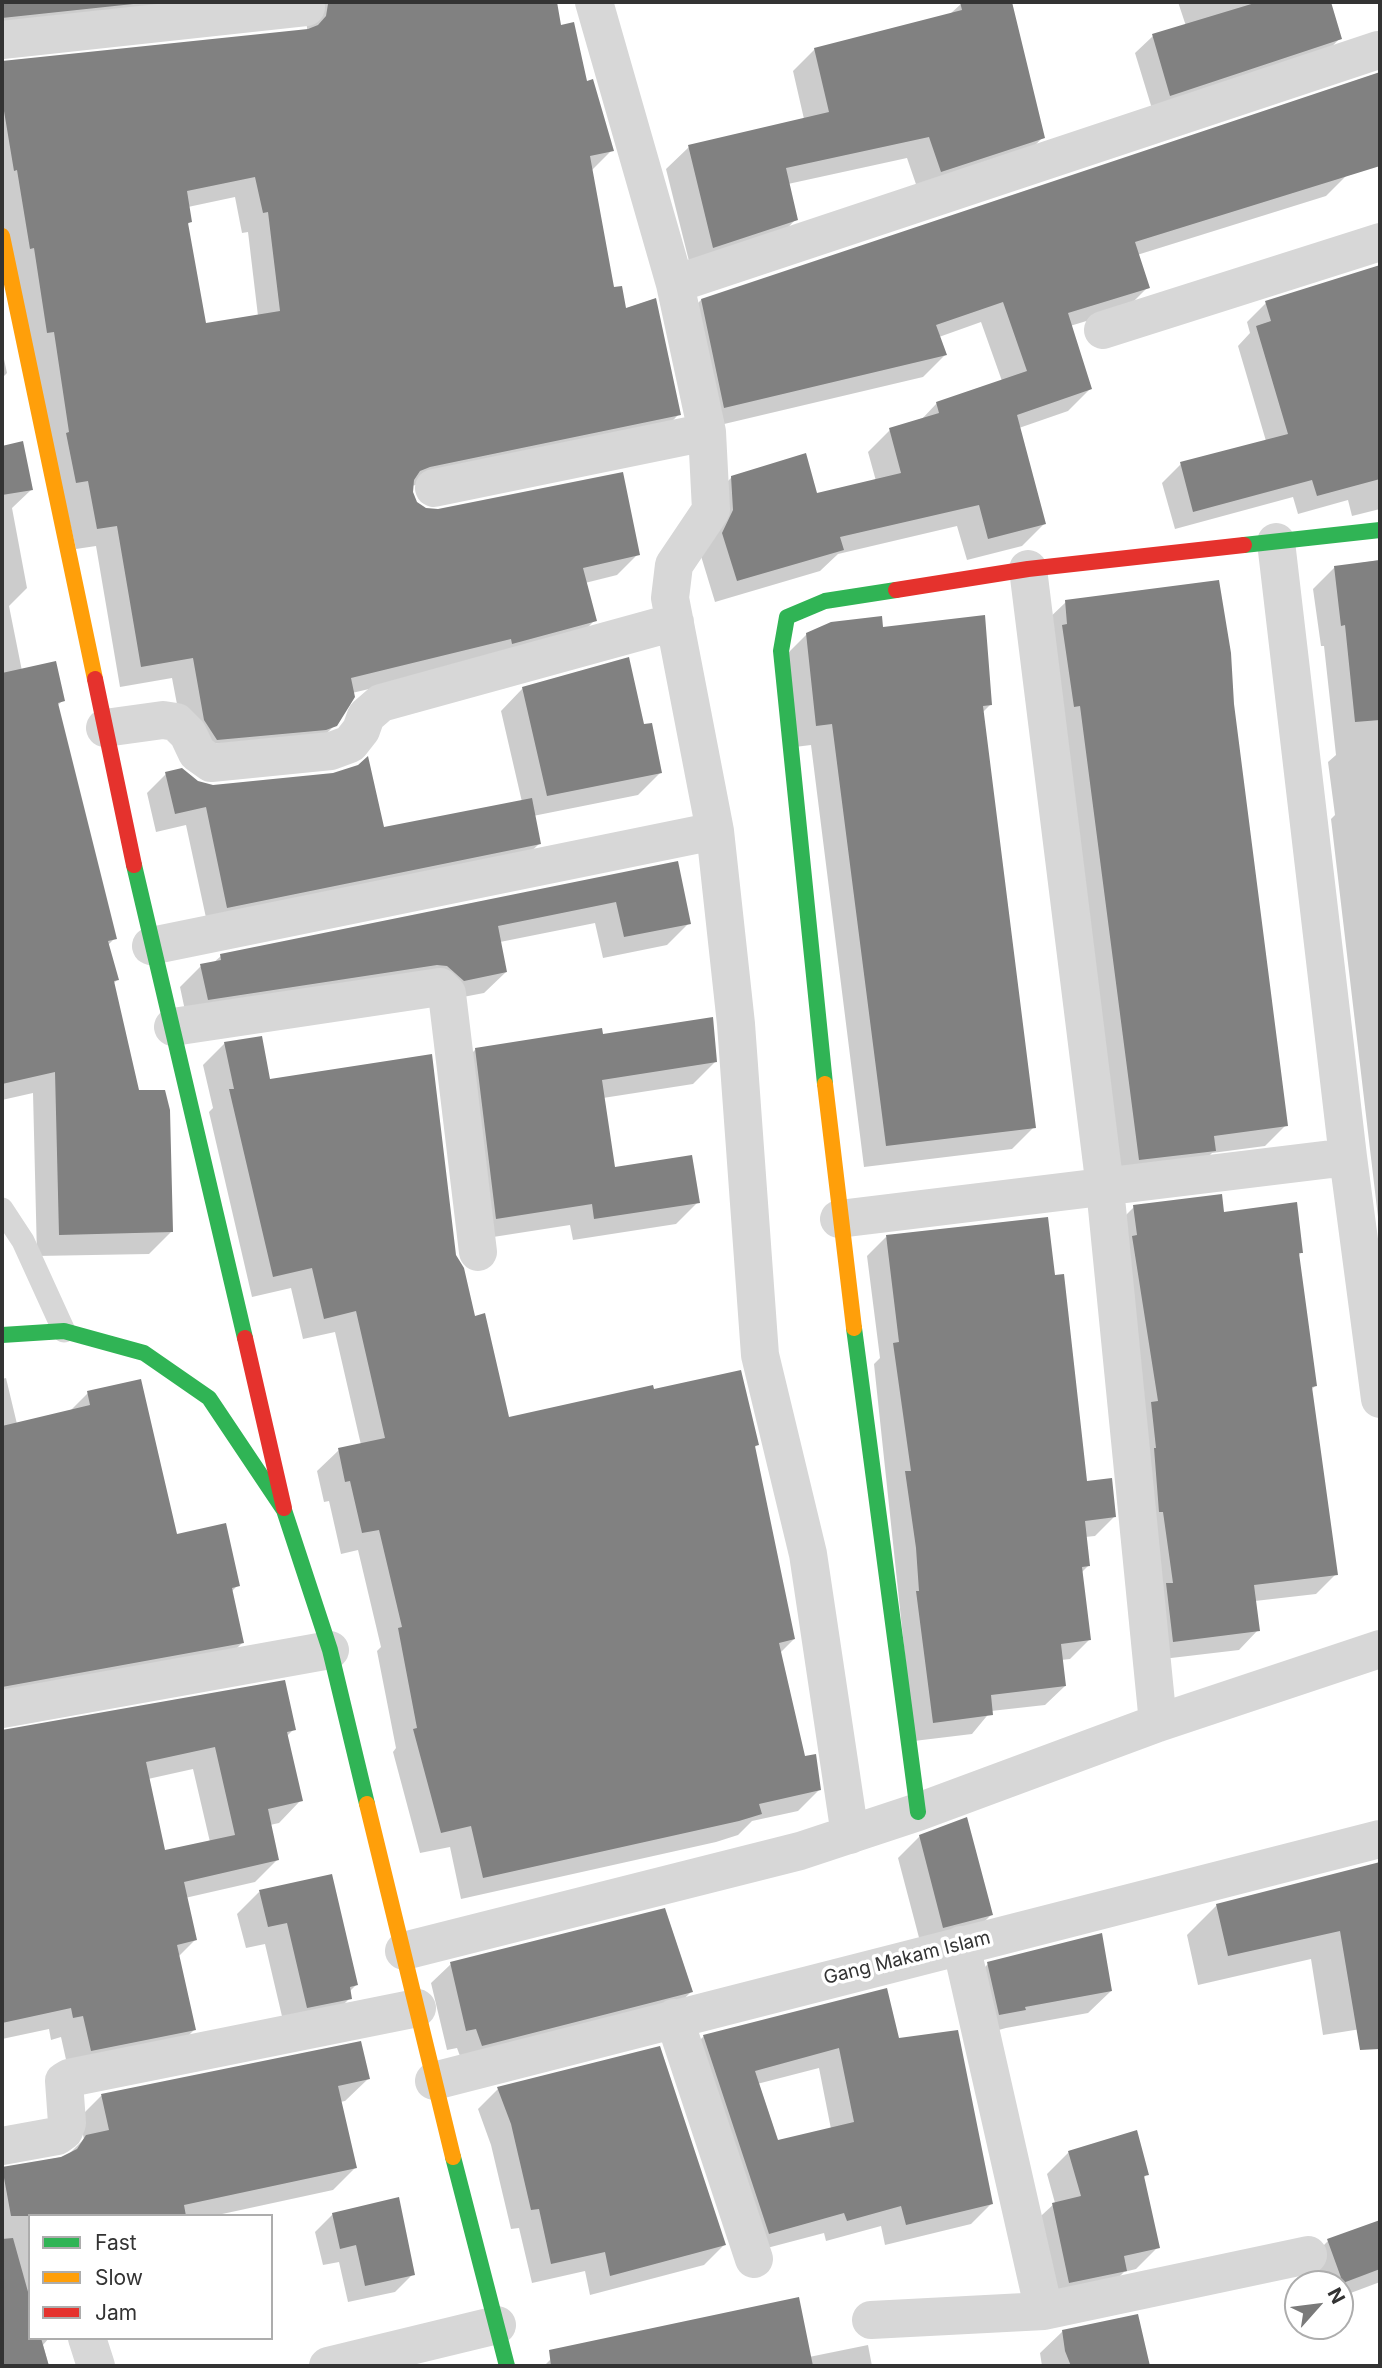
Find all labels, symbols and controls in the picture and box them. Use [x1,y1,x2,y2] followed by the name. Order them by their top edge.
[821,1926,993,1990] street label: Gang Makam Islam
[28,2214,273,2340] legend
[95,2230,137,2255] text: Fast
[95,2265,143,2290] text: Slow
[1284,2270,1354,2340] north arrow
[1323,2284,1350,2308] text: N
[95,2300,137,2325] text: Jam

